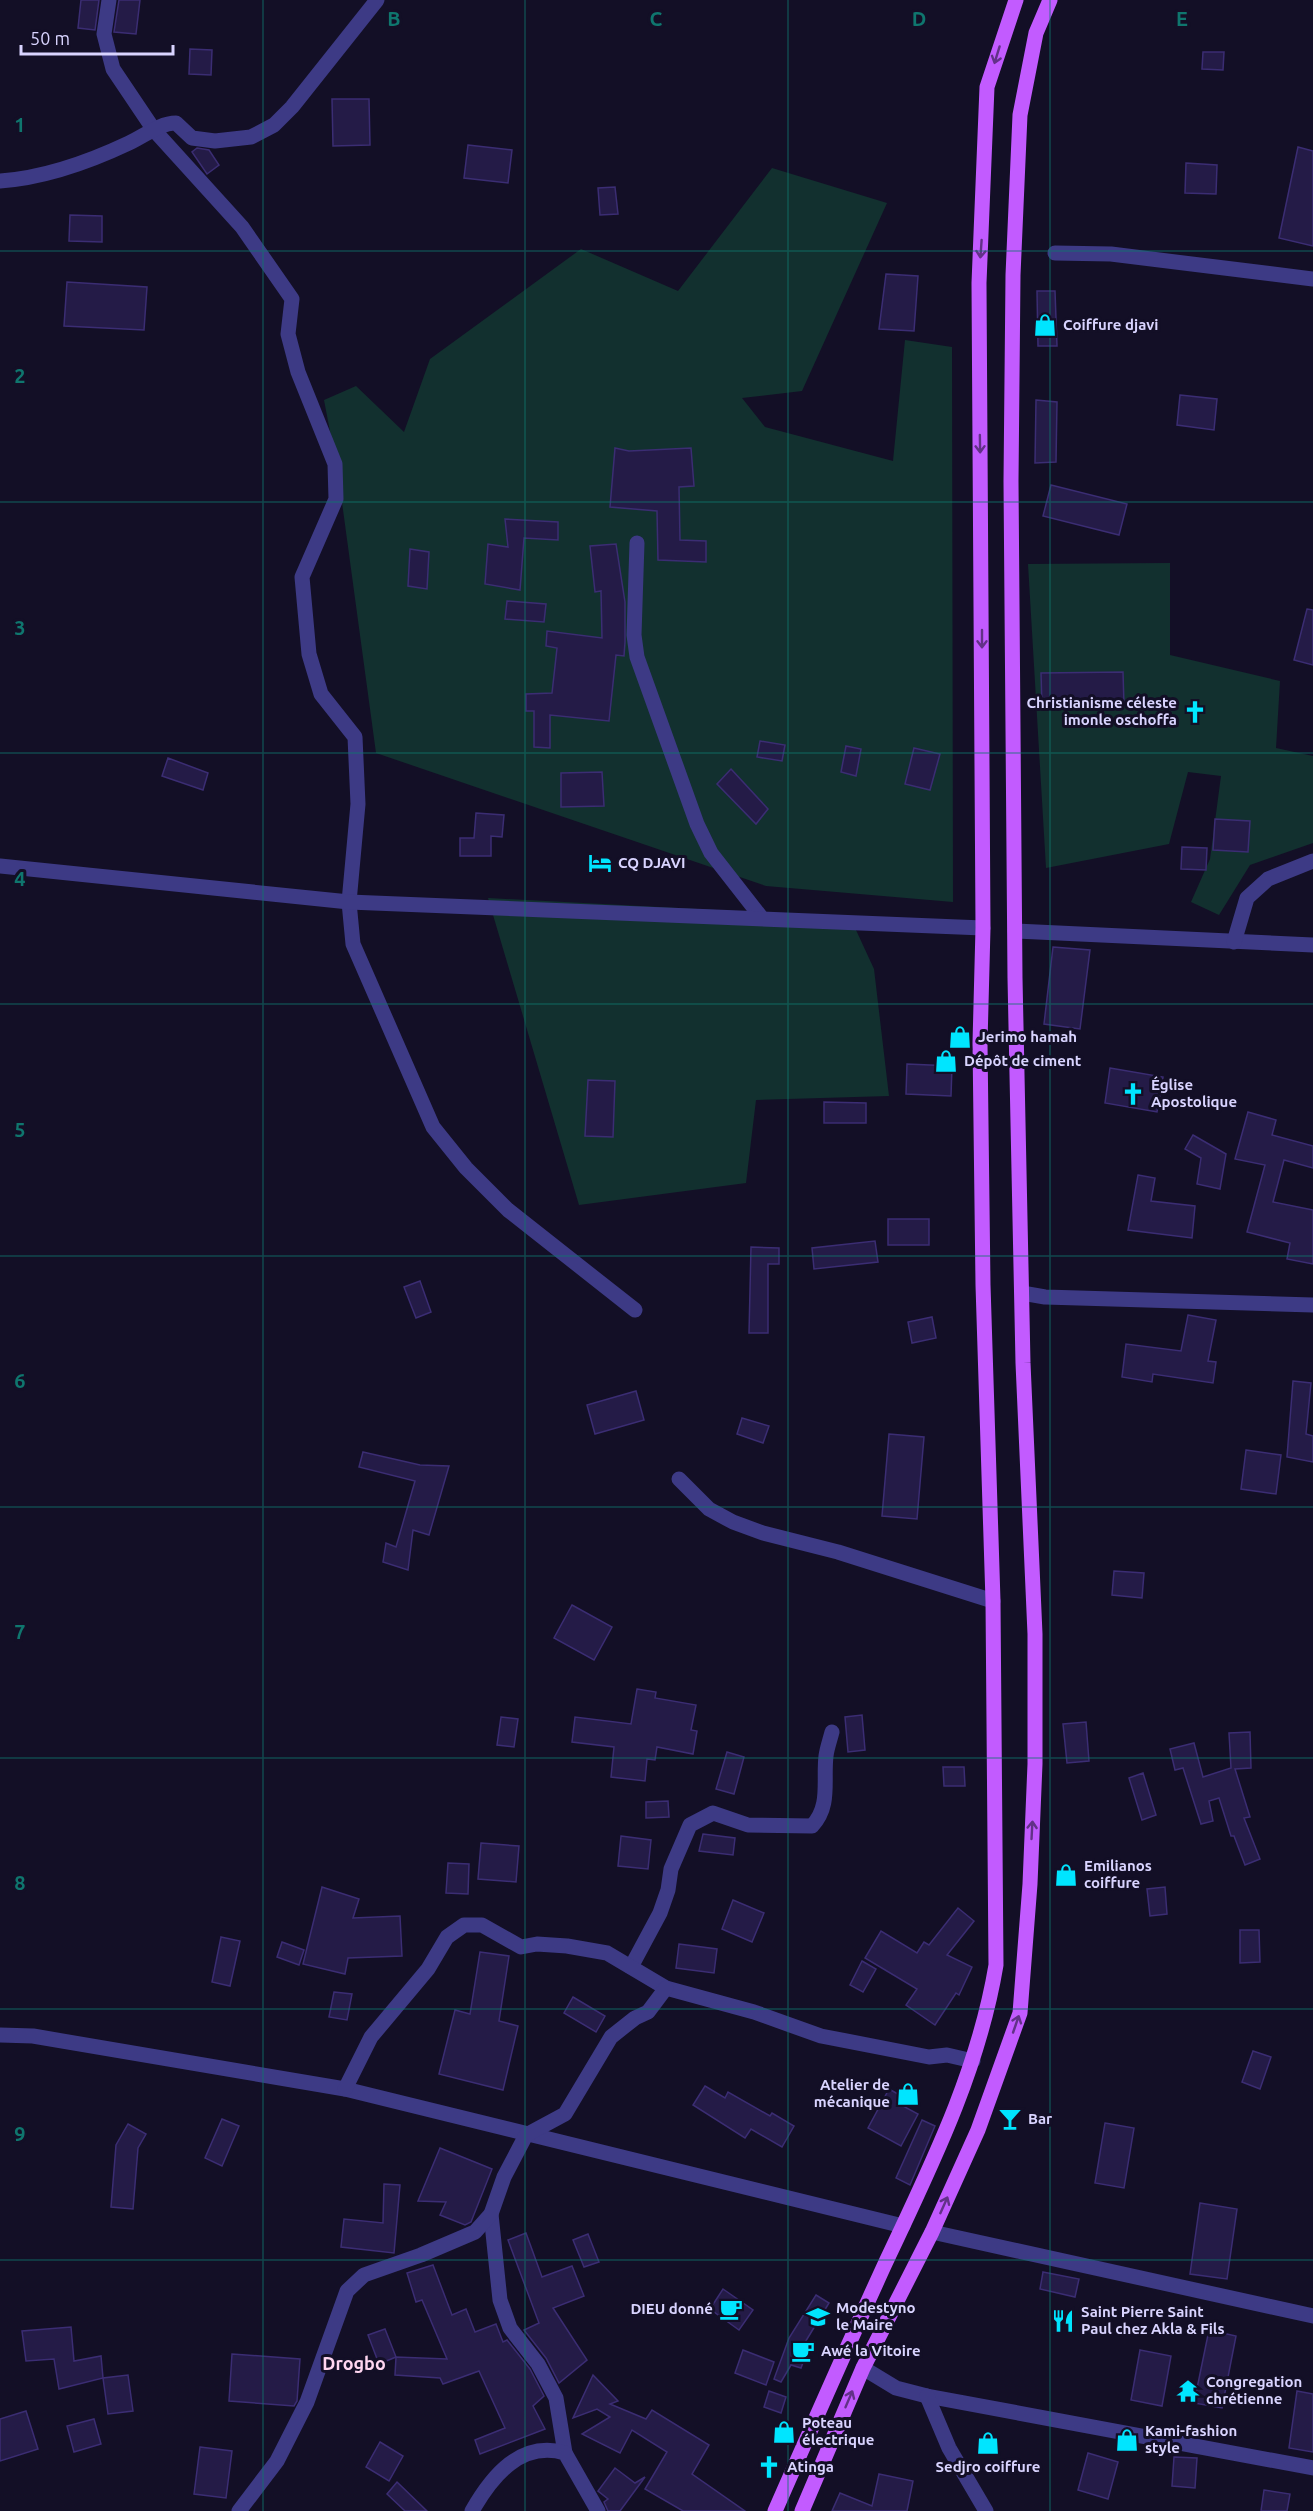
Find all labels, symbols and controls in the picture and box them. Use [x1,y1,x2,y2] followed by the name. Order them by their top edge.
[387,7,401,30] text: B
[650,7,663,30] text: C
[912,7,926,30] text: D
[1176,7,1188,30] text: E
[21,18,172,56] scale bar
[30,28,70,48] text: 50 m
[991,45,1002,64] one-way arrow
[14,113,26,136] text: 1
[976,238,987,258] one-way arrow
[1032,312,1058,338] shop icon: Coiffure djavi
[1063,316,1158,333] place label: Coiffure djavi
[14,364,26,387] text: 2
[975,433,986,453] one-way arrow
[14,616,26,639] text: 3
[976,628,988,648] one-way arrow
[1026,694,1177,728] place label: Christianisme céleste imonle oschoffa
[1182,699,1208,725] church icon: Christianisme céleste imonle oschoffa
[587,850,613,876] hotel icon: CQ DJAVI
[618,854,685,871] place label: CQ DJAVI
[14,867,26,890] text: 4
[947,1024,973,1050] shop icon: Jerimo hamah
[978,1028,1077,1045] place label: Jerimo hamah
[933,1048,959,1074] shop icon: Dépôt de ciment
[964,1052,1082,1069] place label: Dépôt de ciment
[1151,1076,1237,1110] place label: Église Apostolique
[1120,1081,1146,1107] church icon: Église Apostolique
[14,1118,26,1141] text: 5
[14,1369,26,1392] text: 6
[14,1620,26,1643] text: 7
[1027,1821,1038,1841] one-way arrow
[1084,1857,1152,1891] place label: Emilianos coiffure
[1053,1862,1079,1888] shop icon: Emilianos coiffure
[14,1871,26,1894] text: 8
[1011,2015,1022,2034] one-way arrow
[814,2076,890,2110] place label: Atelier de mécanique
[895,2081,921,2107] shop icon: Atelier de mécanique
[997,2106,1023,2132] bar icon: Bar
[1028,2110,1053,2127] place label: Bar
[14,2122,26,2145] text: 9
[939,2197,951,2215] one-way arrow
[718,2296,744,2322] cafe icon: DIEU donné
[836,2299,915,2333] place label: Modestyno le Maire
[630,2300,713,2317] place label: DIEU donné
[1081,2303,1224,2337] place label: Saint Pierre Saint Paul chez Akla & Fils
[805,2304,831,2330] school or university icon: Modestyno le Maire
[1050,2308,1076,2334] restaurant icon: Saint Pierre Saint Paul chez Akla & Fils
[790,2338,816,2364] cafe icon: Awé la Vitoire
[821,2342,921,2359] place label: Awé la Vitoire
[322,2353,386,2373] district label: Drogbo
[1206,2373,1302,2407] place label: Congregation chrétienne
[1175,2378,1201,2404] temple icon: Congregation chrétienne
[844,2391,856,2409] one-way arrow
[802,2414,874,2448] place label: Poteau électrique
[771,2419,797,2445] shop icon: Poteau électrique
[1145,2422,1237,2456] place label: Kami-fashion style
[1114,2427,1140,2453] shop icon: Kami-fashion style
[975,2430,1001,2456] shop icon: Sedjro coiffure
[756,2454,782,2480] church icon: Atinga
[787,2458,834,2475] place label: Atinga
[935,2458,1041,2475] place label: Sedjro coiffure

